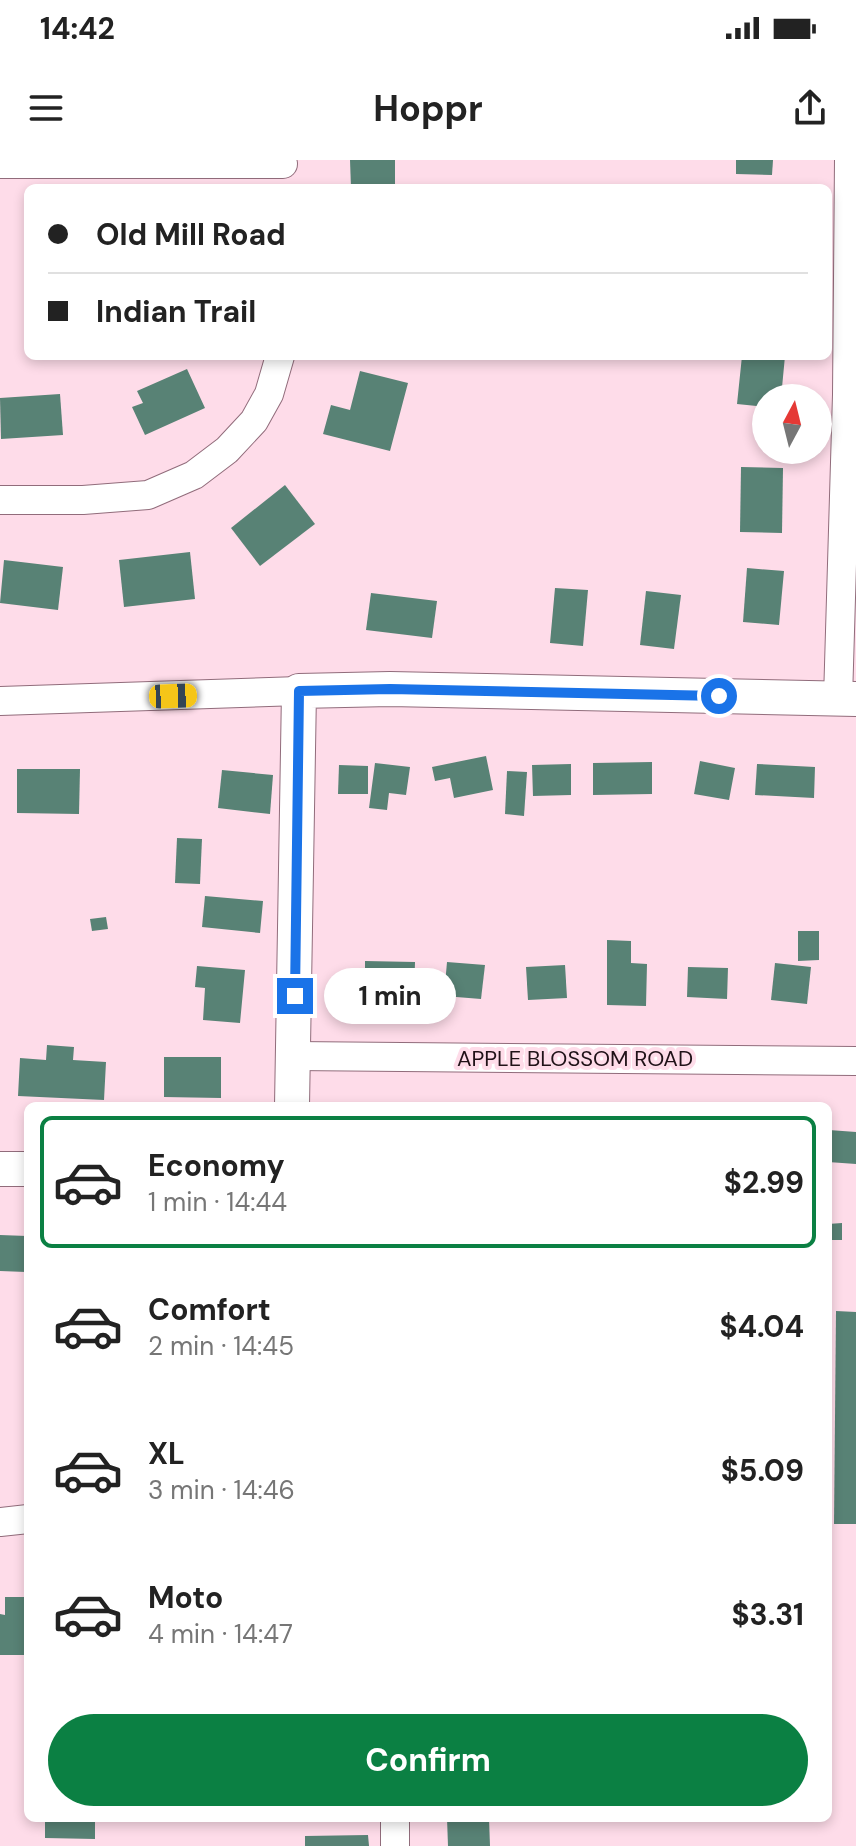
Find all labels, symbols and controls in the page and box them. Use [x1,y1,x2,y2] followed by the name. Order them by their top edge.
[40,9,115,48] text: 14:42
[373,85,483,132] text: Hoppr
[24,86,68,130] icon: menu
[788,86,832,130] icon: share
[96,215,286,254] text: Old Mill Road
[96,292,256,331] text: Indian Trail
[752,384,832,464] north arrow
[752,384,832,464] map controls
[701,678,737,714] route start
[149,683,197,709] car
[323,968,455,1024] callout: 1 min
[277,978,313,1014] route end
[358,979,422,1013] text: 1 min
[457,1044,693,1073] street label: APPLE BLOSSOM ROAD
[52,1146,124,1218] icon: car
[148,1146,285,1185] text: Economy
[724,1163,804,1202] text: $2.99
[148,1185,287,1219] text: 1 min · 14:44
[52,1290,124,1362] icon: car
[148,1290,271,1329] text: Comfort
[719,1307,804,1346] text: $4.04
[148,1329,294,1363] text: 2 min · 14:45
[52,1434,124,1506] icon: car
[148,1434,185,1473] text: XL
[721,1451,804,1490] text: $5.09
[148,1473,295,1507] text: 3 min · 14:46
[52,1578,124,1650] icon: car
[148,1578,223,1617] text: Moto
[731,1595,804,1634] text: $3.31
[148,1617,293,1651] text: 4 min · 14:47
[48,1714,808,1806] button: Confirm

